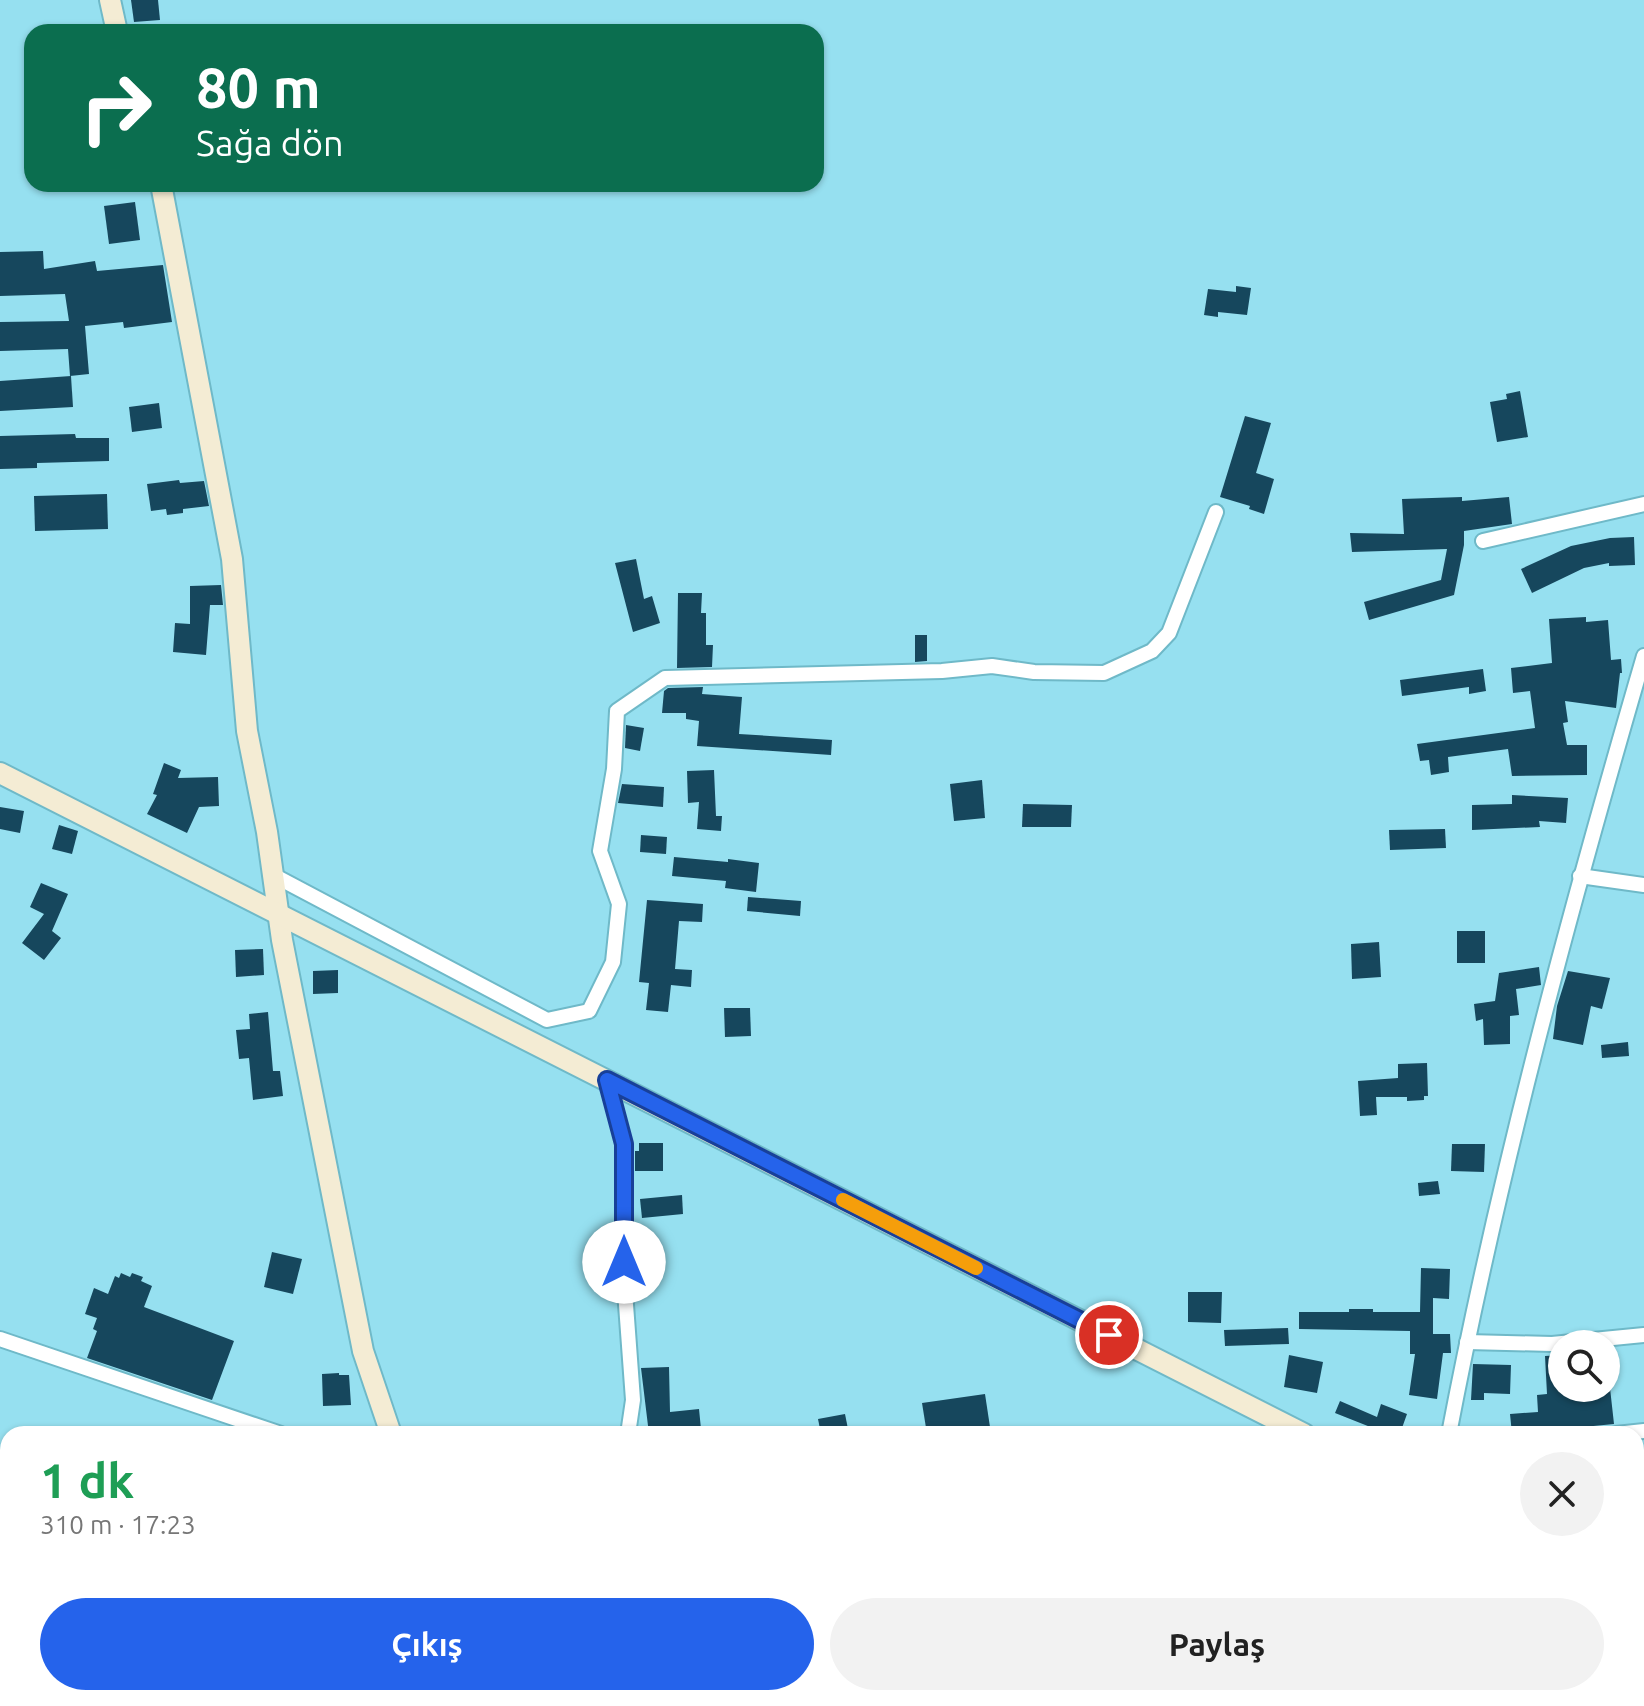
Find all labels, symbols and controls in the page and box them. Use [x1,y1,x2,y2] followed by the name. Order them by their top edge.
[64,56,168,160] icon: right
[196,56,321,119] text: 80 m
[196,122,344,163] text: Sağa dön
[582,1220,666,1304] position arrow
[1075,1301,1143,1369] pin
[1087,1313,1131,1357] icon: arrive
[1548,1330,1620,1402] map controls
[1548,1330,1620,1402] button: search
[1520,1452,1604,1536] button: close
[40,1453,134,1507] text: 1 dk
[40,1510,196,1539] text: 310 m · 17:23
[40,1598,814,1690] button: Çıkış
[830,1598,1604,1690] button: Paylaş

